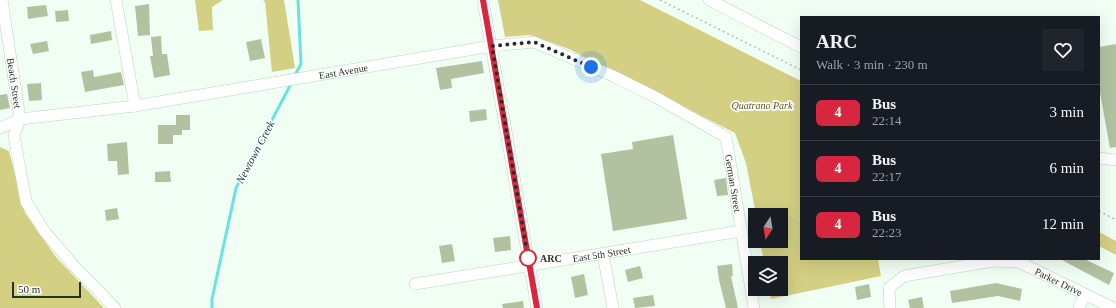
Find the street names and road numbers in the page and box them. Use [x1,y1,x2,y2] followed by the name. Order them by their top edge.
[5,57,24,109] street label: Beach Street
[318,61,369,81] street label: East Avenue
[723,153,744,213] street label: German Street
[572,244,631,264] street label: East 5th Street
[1033,265,1085,298] street label: Parker Drive

